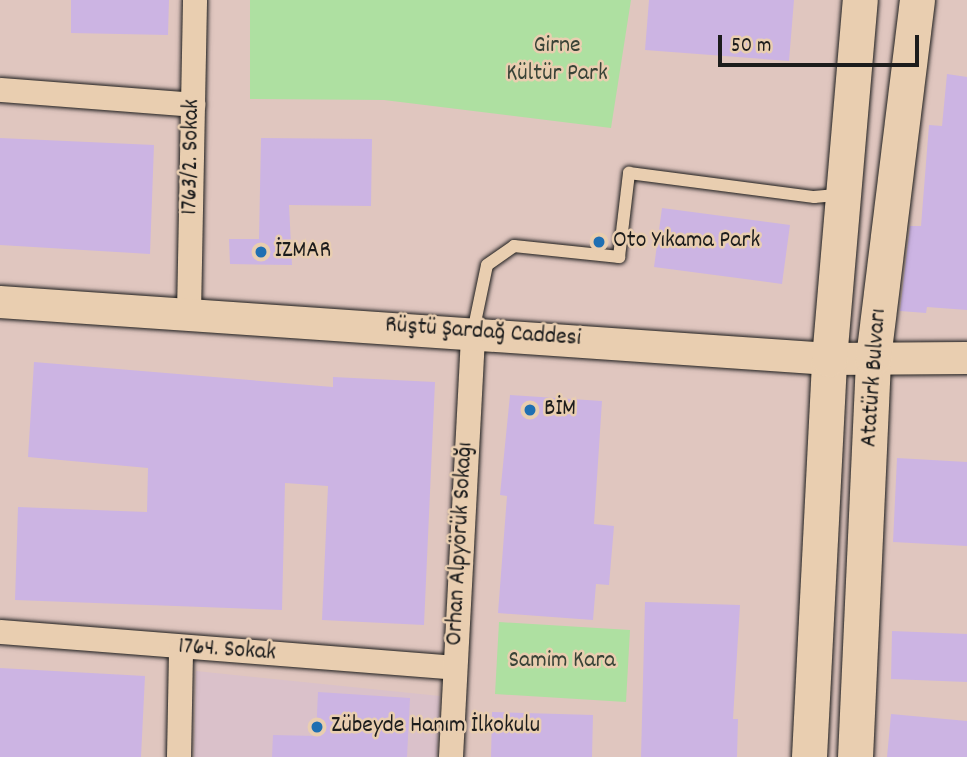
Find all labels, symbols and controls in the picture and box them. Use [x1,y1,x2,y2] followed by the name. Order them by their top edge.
[722,21,923,65] scale bar
[731,32,771,62] text: 50 m
[506,33,608,89] park label: Girne Kültür Park
[177,99,207,215] street label: 1763/2. Sokak
[613,228,760,256] place label: Oto Yıkama Park
[591,234,607,250] marker: Oto Yıkama Park
[275,238,331,266] place label: İZMAR
[253,244,269,260] marker: İZMAR
[856,308,894,448] street label: Atatürk Bulvarı
[384,312,582,354] street label: Rüştü Şardağ Caddesi
[544,396,576,424] place label: BİM
[522,402,538,418] marker: BİM
[441,442,481,646] street label: Orhan Alpyörük Sokağı
[177,633,277,669] street label: 1764. Sokak
[508,648,616,676] park label: Samim Kara
[331,713,540,741] place label: Zübeyde Hanım İlkokulu
[309,719,325,735] marker: Zübeyde Hanım İlkokulu

